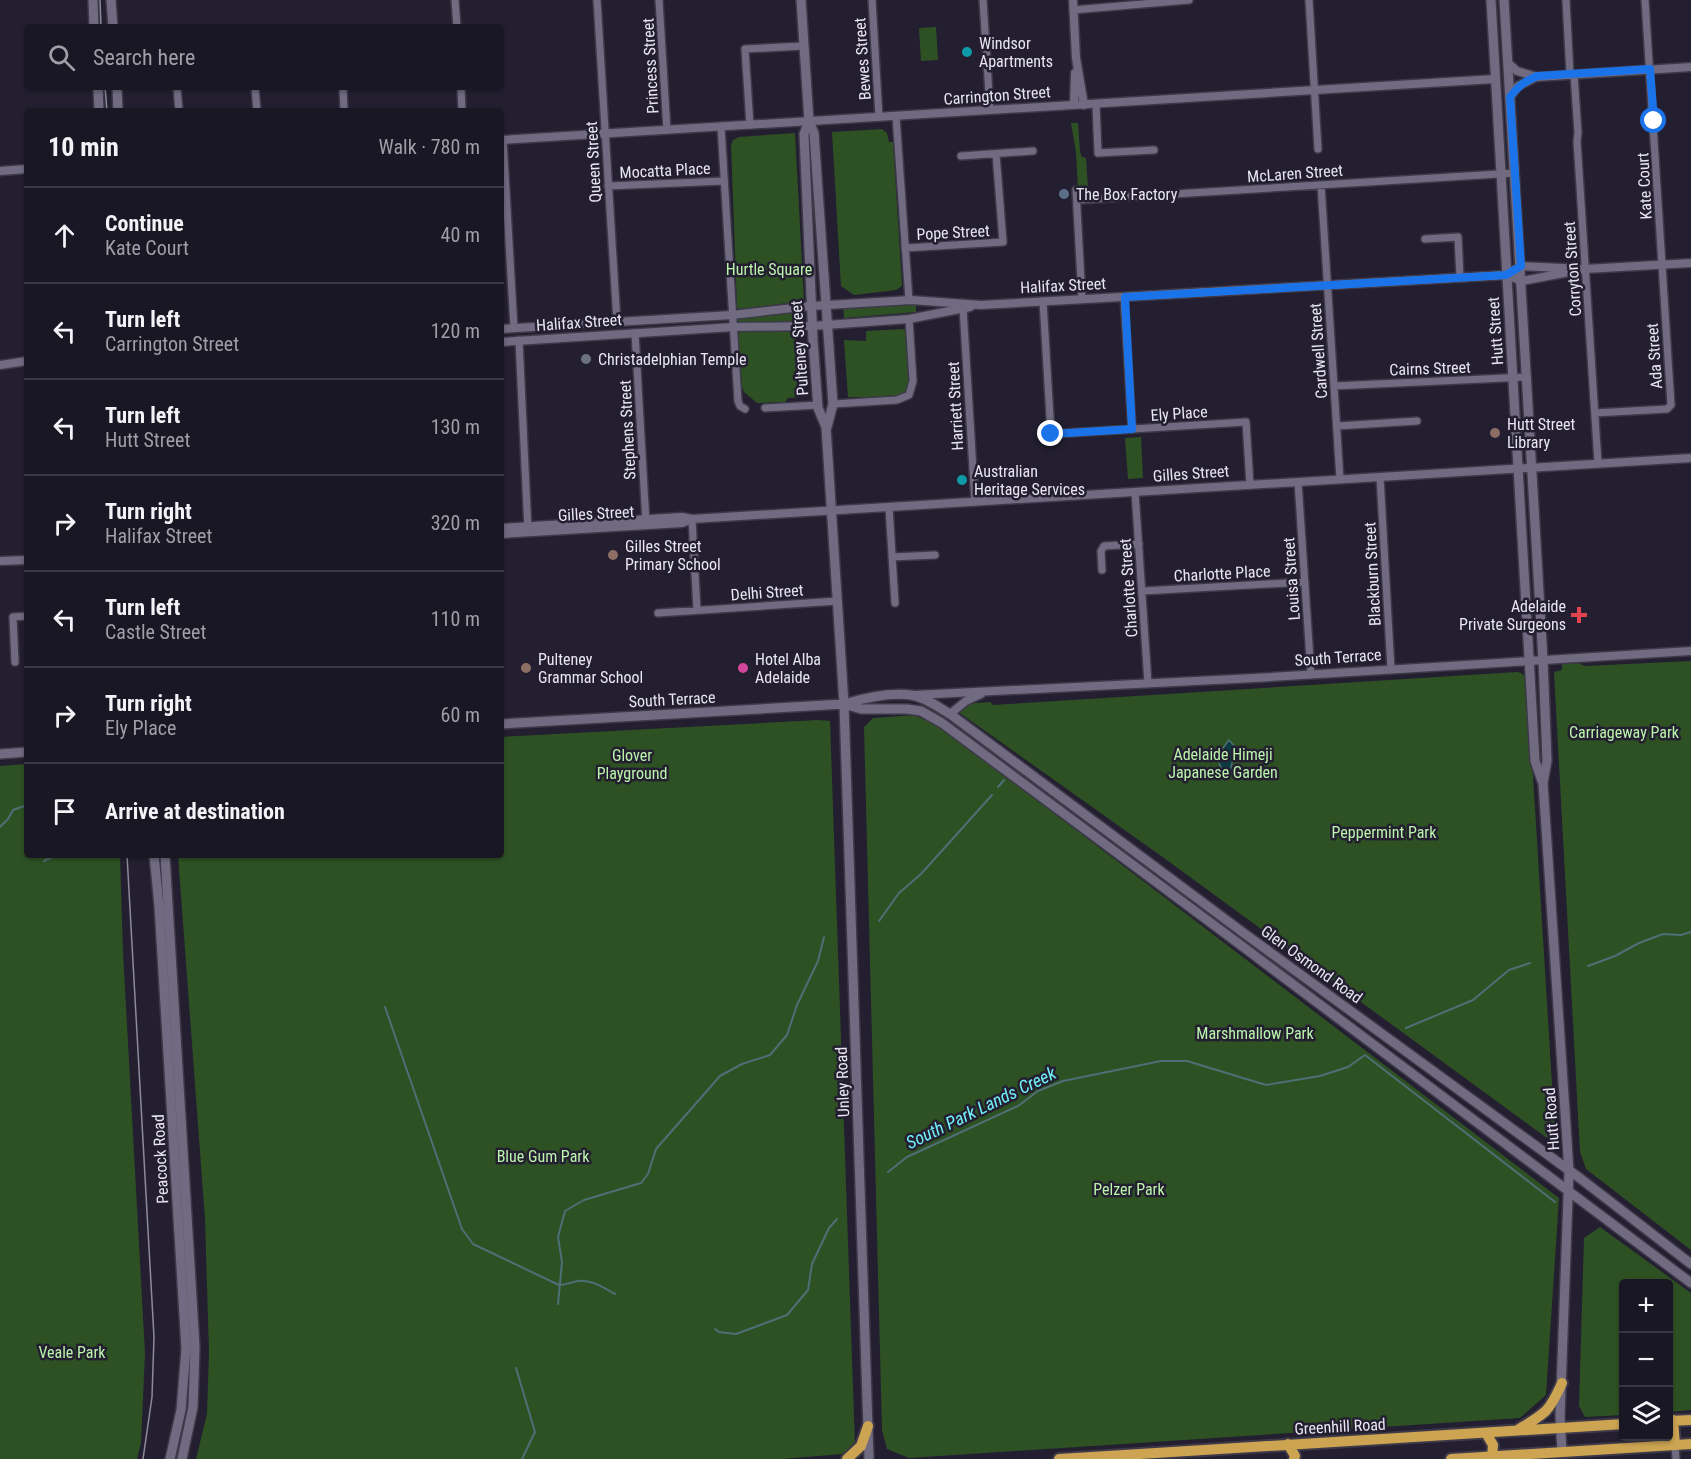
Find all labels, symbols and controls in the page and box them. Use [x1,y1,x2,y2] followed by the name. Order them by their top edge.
[638,17,662,114] street label: Princess Street
[850,17,875,101] street label: Bewes Street
[24,24,504,90] search box
[979,34,1053,71] place label: Windsor Apartments
[45,41,78,74] icon: search
[93,45,195,70] text: Search here
[960,45,974,59] marker: Windsor Apartments
[943,82,1051,109] street label: Carrington Street
[1640,107,1666,133] route start
[582,121,605,203] street label: Queen Street
[48,132,119,162] text: 10 min
[379,135,480,159] text: Walk · 780 m
[1633,152,1656,220] street label: Kate Court
[619,159,711,182] street label: Mocatta Place
[1247,161,1344,186] street label: McLaren Street
[1076,185,1178,204] place label: The Box Factory
[1057,187,1071,201] marker: The Box Factory
[105,211,184,236] text: Continue
[48,219,81,252] icon: ahead
[916,221,990,244] street label: Pope Street
[1560,221,1585,317] street label: Corryton Street
[441,223,480,247] text: 40 m
[105,236,189,260] text: Kate Court
[726,260,812,279] park label: Hurtle Square
[1020,274,1107,297] street label: Halifax Street
[1484,296,1507,366] street label: Hutt Street
[787,299,812,396] street label: Pulteney Street
[1306,302,1331,399] street label: Cardwell Street
[105,307,180,332] text: Turn left
[536,310,623,335] street label: Halifax Street
[48,315,81,348] icon: left
[431,319,480,343] text: 120 m
[1643,322,1666,390] street label: Ada Street
[105,332,239,356] text: Carrington Street
[598,350,746,369] place label: Christadelphian Temple
[579,352,593,366] marker: Christadelphian Temple
[1389,358,1471,379] street label: Cairns Street
[944,361,967,451] street label: Harriett Street
[615,379,640,480] street label: Stephens Street
[1150,402,1208,425] street label: Ely Place
[105,403,180,428] text: Turn left
[48,411,81,444] icon: left
[431,415,480,439] text: 130 m
[1507,415,1576,452] place label: Hutt Street Library
[1037,420,1063,446] route end
[1488,426,1502,440] marker: Hutt Street Library
[105,428,190,452] text: Hutt Street
[1152,461,1230,486] street label: Gilles Street
[974,462,1085,499] place label: Australian Heritage Services
[955,473,969,487] marker: Australian Heritage Services
[105,499,192,524] text: Turn right
[557,502,635,525] street label: Gilles Street
[48,507,81,540] icon: right
[431,511,480,535] text: 320 m
[1360,521,1385,626] street label: Blackburn Street
[105,524,212,548] text: Halifax Street
[625,537,721,574] place label: Gilles Street Primary School
[1279,537,1304,621] street label: Louisa Street
[1116,538,1141,638] street label: Charlotte Street
[606,548,620,562] marker: Gilles Street Primary School
[1173,561,1271,586] street label: Charlotte Place
[730,580,804,605] street label: Delhi Street
[105,595,180,620] text: Turn left
[1459,597,1566,634] place label: Adelaide Private Surgeons
[48,603,81,636] icon: left
[1570,606,1588,624] marker: Adelaide Private Surgeons
[431,607,480,631] text: 110 m
[105,620,206,644] text: Castle Street
[1294,645,1382,670] street label: South Terrace
[538,650,643,687] place label: Pulteney Grammar School
[755,650,821,687] place label: Hotel Alba Adelaide
[519,661,533,675] marker: Pulteney Grammar School
[736,661,750,675] marker: Hotel Alba Adelaide
[628,688,716,711] street label: South Terrace
[105,691,192,716] text: Turn right
[48,699,81,732] icon: right
[441,703,480,727] text: 60 m
[105,716,176,740] text: Ely Place
[1569,723,1680,742] park label: Carriageway Park
[1168,745,1278,782] park label: Adelaide Himeji Japanese Garden
[597,746,667,783] park label: Glover Playground
[48,795,81,828] icon: arrive
[105,799,285,824] text: Arrive at destination
[1332,823,1437,842] park label: Peppermint Park
[1257,921,1366,1008] street label: Glen Osmond Road
[1196,1024,1314,1043] park label: Marshmallow Park
[832,1047,853,1117] street label: Unley Road
[902,1062,1060,1153] water label: South Park Lands Creek
[1540,1087,1563,1151] street label: Hutt Road
[149,1114,172,1204] street label: Peacock Road
[497,1147,590,1166] park label: Blue Gum Park
[1093,1180,1165,1199] park label: Pelzer Park
[1619,1279,1673,1441] map controls
[1619,1279,1673,1333] button: +
[1619,1333,1673,1387] button: −
[38,1343,106,1362] park label: Veale Park
[1619,1387,1673,1441] button: layers
[1294,1415,1386,1438] street label: Greenhill Road

